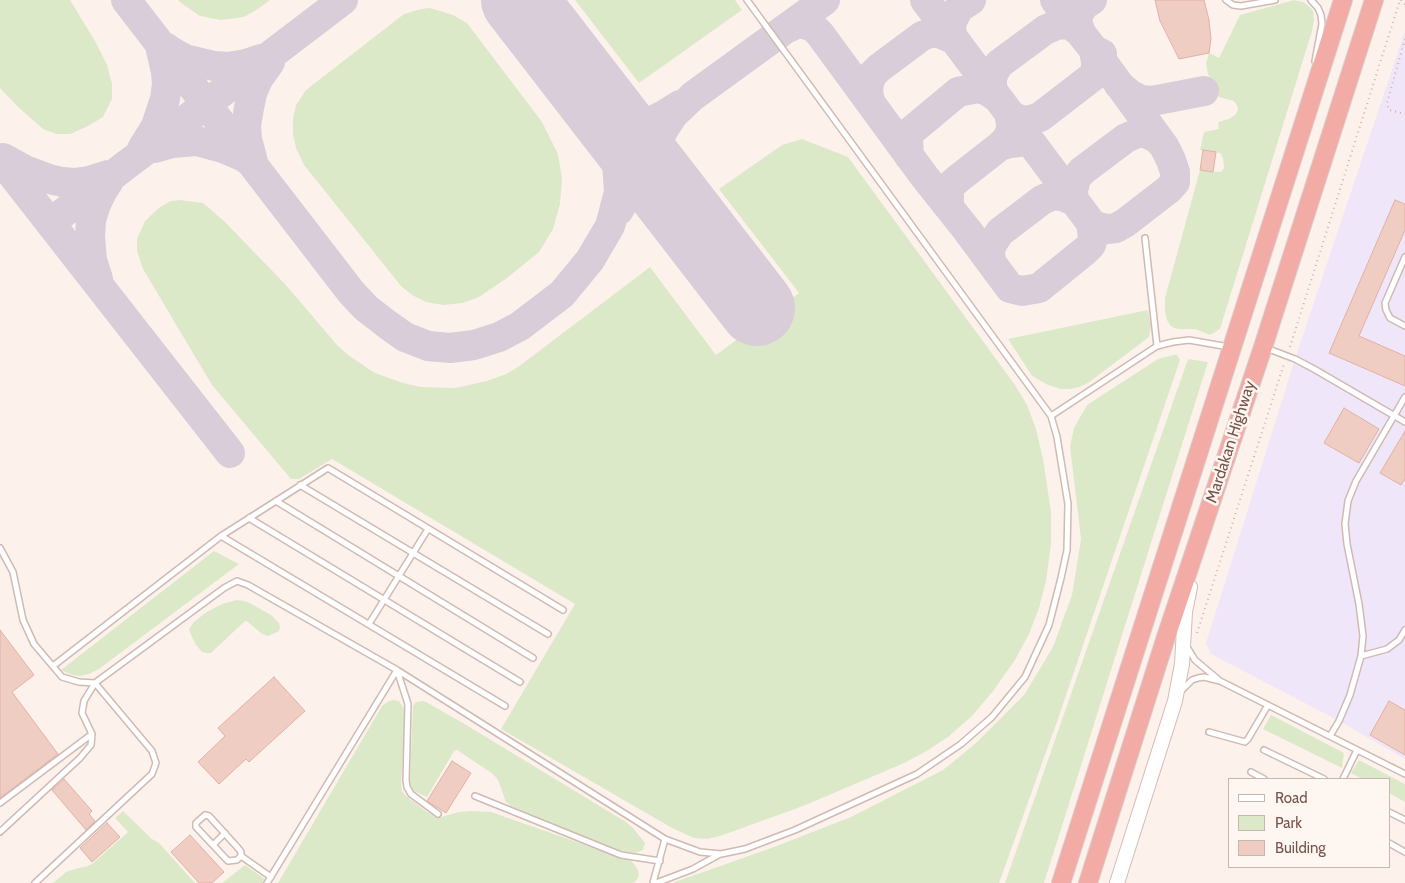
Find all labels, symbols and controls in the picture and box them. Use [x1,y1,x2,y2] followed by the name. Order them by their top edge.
[1202,378,1260,506] street label: Mardakan Highway
[1228,778,1390,868] legend
[1275,789,1308,807] text: Road
[1275,814,1302,832] text: Park
[1275,839,1326,857] text: Building

